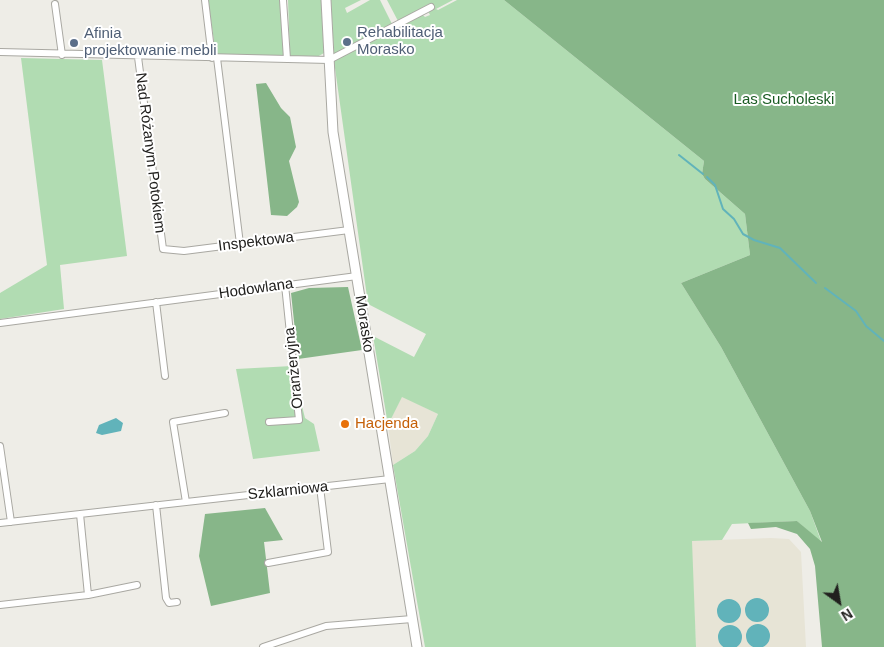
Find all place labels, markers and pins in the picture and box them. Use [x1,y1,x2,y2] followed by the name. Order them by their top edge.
[357,24,443,59] place label: Rehabilitacja Morasko
[84,25,217,60] place label: Afinia projektowanie mebli
[341,36,353,48] marker: Rehabilitacja Morasko
[68,37,80,49] marker: Afinia projektowanie mebli
[355,415,418,433] place label: Hacjenda
[339,418,351,430] marker: Hacjenda

